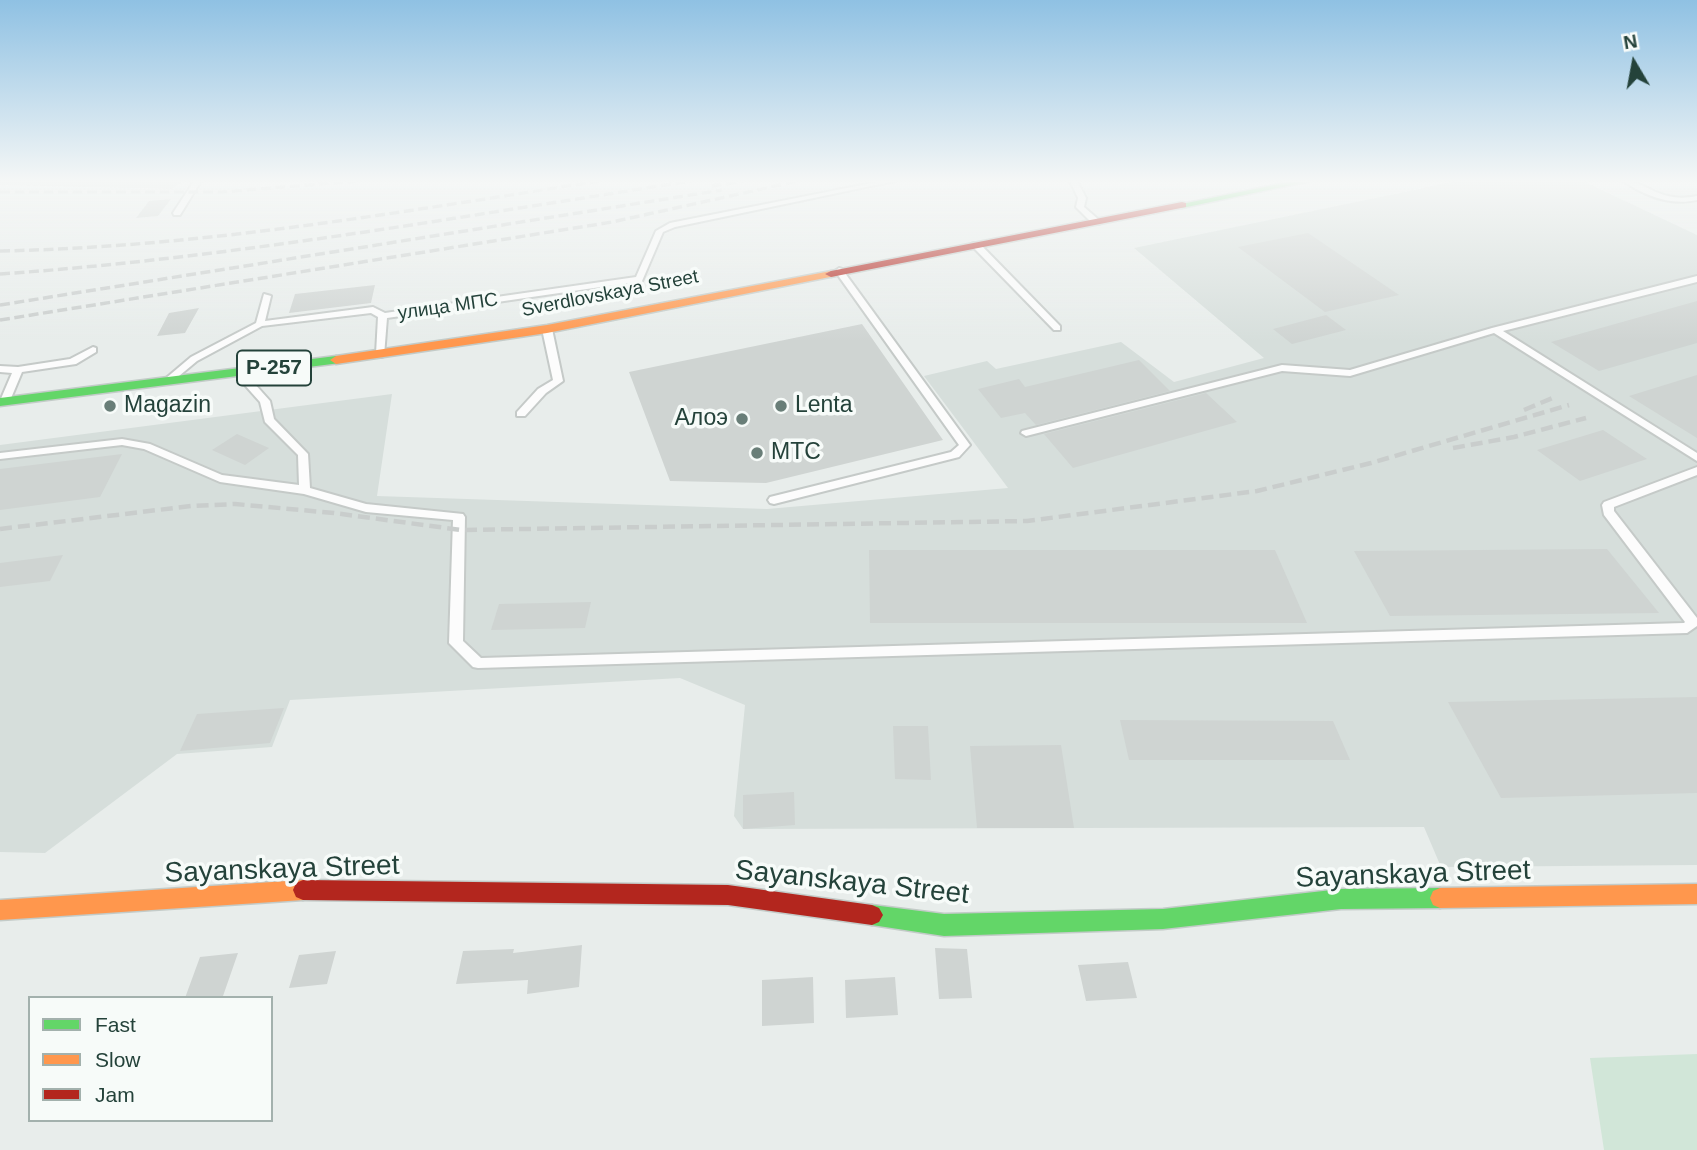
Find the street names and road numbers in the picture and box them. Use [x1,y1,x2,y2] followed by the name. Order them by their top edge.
[520,266,700,322] street label: Sverdlovskaya Street
[397,289,499,325] street label: улица МПС
[237,350,311,386] road number: Р-257
[164,849,400,891] street label: Sayanskaya Street
[733,854,971,912] street label: Sayanskaya Street
[1295,854,1531,896] street label: Sayanskaya Street

